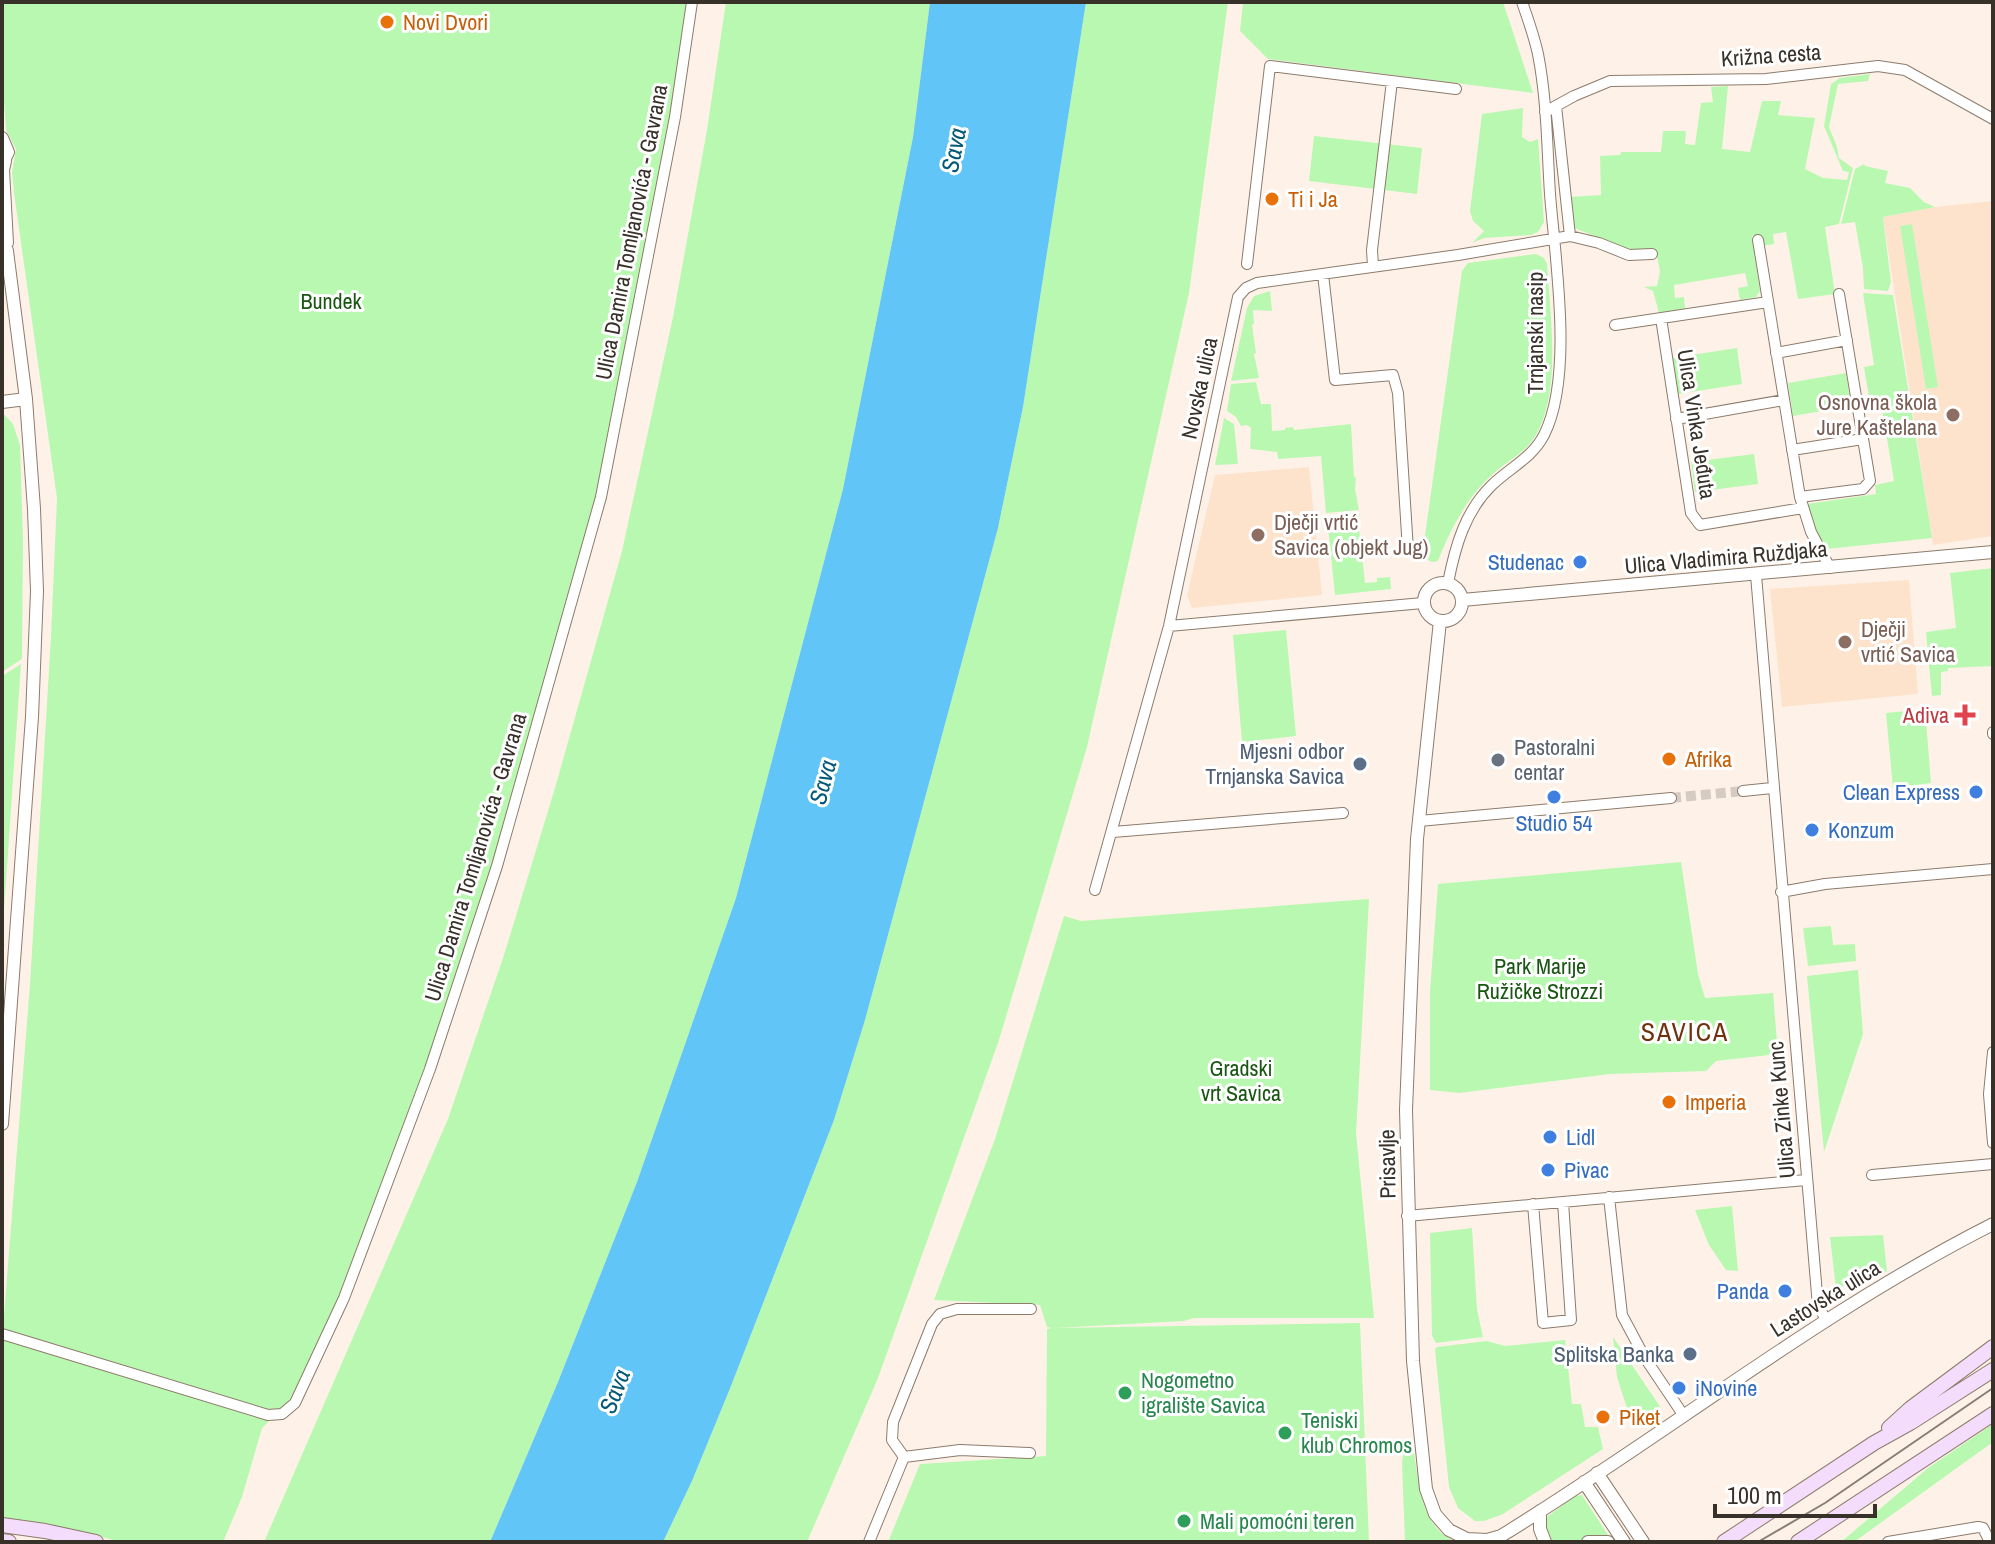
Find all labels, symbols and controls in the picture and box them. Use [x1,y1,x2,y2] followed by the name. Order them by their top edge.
[403,7,488,37] place label: Novi Dvori
[378,13,396,31] marker: Novi Dvori
[1720,37,1822,73] street label: Križna cesta
[588,82,674,382] street label: Ulica Damira Tomljanovića - Gavrana
[933,125,973,175] water label: Sava
[1288,184,1338,214] place label: Ti i Ja
[1263,190,1281,208] marker: Ti i Ja
[1520,272,1550,394] street label: Trnjanski nasip
[300,286,363,316] park label: Bundek
[1174,334,1224,442] street label: Novska ulica
[1670,347,1724,501] street label: Ulica Vinka Jeđuta
[1817,387,1937,442] place label: Osnovna škola Jure Kaštelana
[1944,406,1962,424] marker: Osnovna škola Jure Kaštelana
[1274,507,1428,562] place label: Dječji vrtić Savica (objekt Jug)
[1249,526,1267,544] marker: Dječji vrtić Savica (objekt Jug)
[1623,533,1829,581] street label: Ulica Vladimira Ruždjaka
[1488,547,1564,577] place label: Studenac
[1571,553,1589,571] marker: Studenac
[1861,614,1955,669] place label: Dječji vrtić Savica
[1836,633,1854,651] marker: Dječji vrtić Savica
[1902,700,1949,730] place label: Adiva
[1956,706,1974,724] marker: Adiva
[417,709,533,1005] street label: Ulica Damira Tomljanovića - Gavrana
[1514,732,1595,787] place label: Pastoralni centar
[1205,736,1344,791] place label: Mjesni odbor Trnjanska Savica
[1684,744,1732,774] place label: Afrika
[1660,750,1678,768] marker: Afrika
[1489,751,1507,769] marker: Pastoralni centar
[1351,755,1369,773] marker: Mjesni odbor Trnjanska Savica
[801,756,843,808] water label: Sava
[1843,777,1960,807] place label: Clean Express
[1967,783,1985,801] marker: Clean Express
[1545,788,1563,806] marker: Studio 54
[1515,808,1593,838] place label: Studio 54
[1828,815,1894,845] place label: Konzum
[1803,821,1821,839] marker: Konzum
[1477,951,1603,1006] park label: Park Marije Ružičke Strozzi
[1641,1014,1729,1049] district label: SAVICA
[1760,1040,1802,1180] street label: Ulica Zinke Kunc
[1201,1053,1281,1108] park label: Gradski vrt Savica
[1685,1087,1746,1117] place label: Imperia
[1660,1093,1678,1111] marker: Imperia
[1566,1122,1595,1152] place label: Lidl
[1541,1128,1559,1146] marker: Lidl
[1371,1129,1403,1199] street label: Prisavlje
[1564,1155,1609,1185] place label: Pivac
[1539,1161,1557,1179] marker: Pivac
[1764,1252,1886,1344] street label: Lastovska ulica
[1717,1276,1769,1306] place label: Panda
[1776,1282,1794,1300] marker: Panda
[1554,1339,1674,1369] place label: Splitska Banka
[1681,1345,1699,1363] marker: Splitska Banka
[591,1364,637,1418] water label: Sava
[1141,1365,1265,1420] place label: Nogometno igralište Savica
[1695,1373,1757,1403] place label: iNovine
[1670,1379,1688,1397] marker: iNovine
[1116,1384,1134,1402] marker: Nogometno igralište Savica
[1619,1402,1660,1432] place label: Piket
[1301,1405,1412,1460] place label: Teniski klub Chromos
[1594,1408,1612,1426] marker: Piket
[1276,1424,1294,1442] marker: Teniski klub Chromos
[1715,1468,1875,1518] scale bar
[1727,1479,1782,1511] text: 100 m
[1200,1506,1354,1536] place label: Mali pomoćni teren
[1175,1512,1193,1530] marker: Mali pomoćni teren

